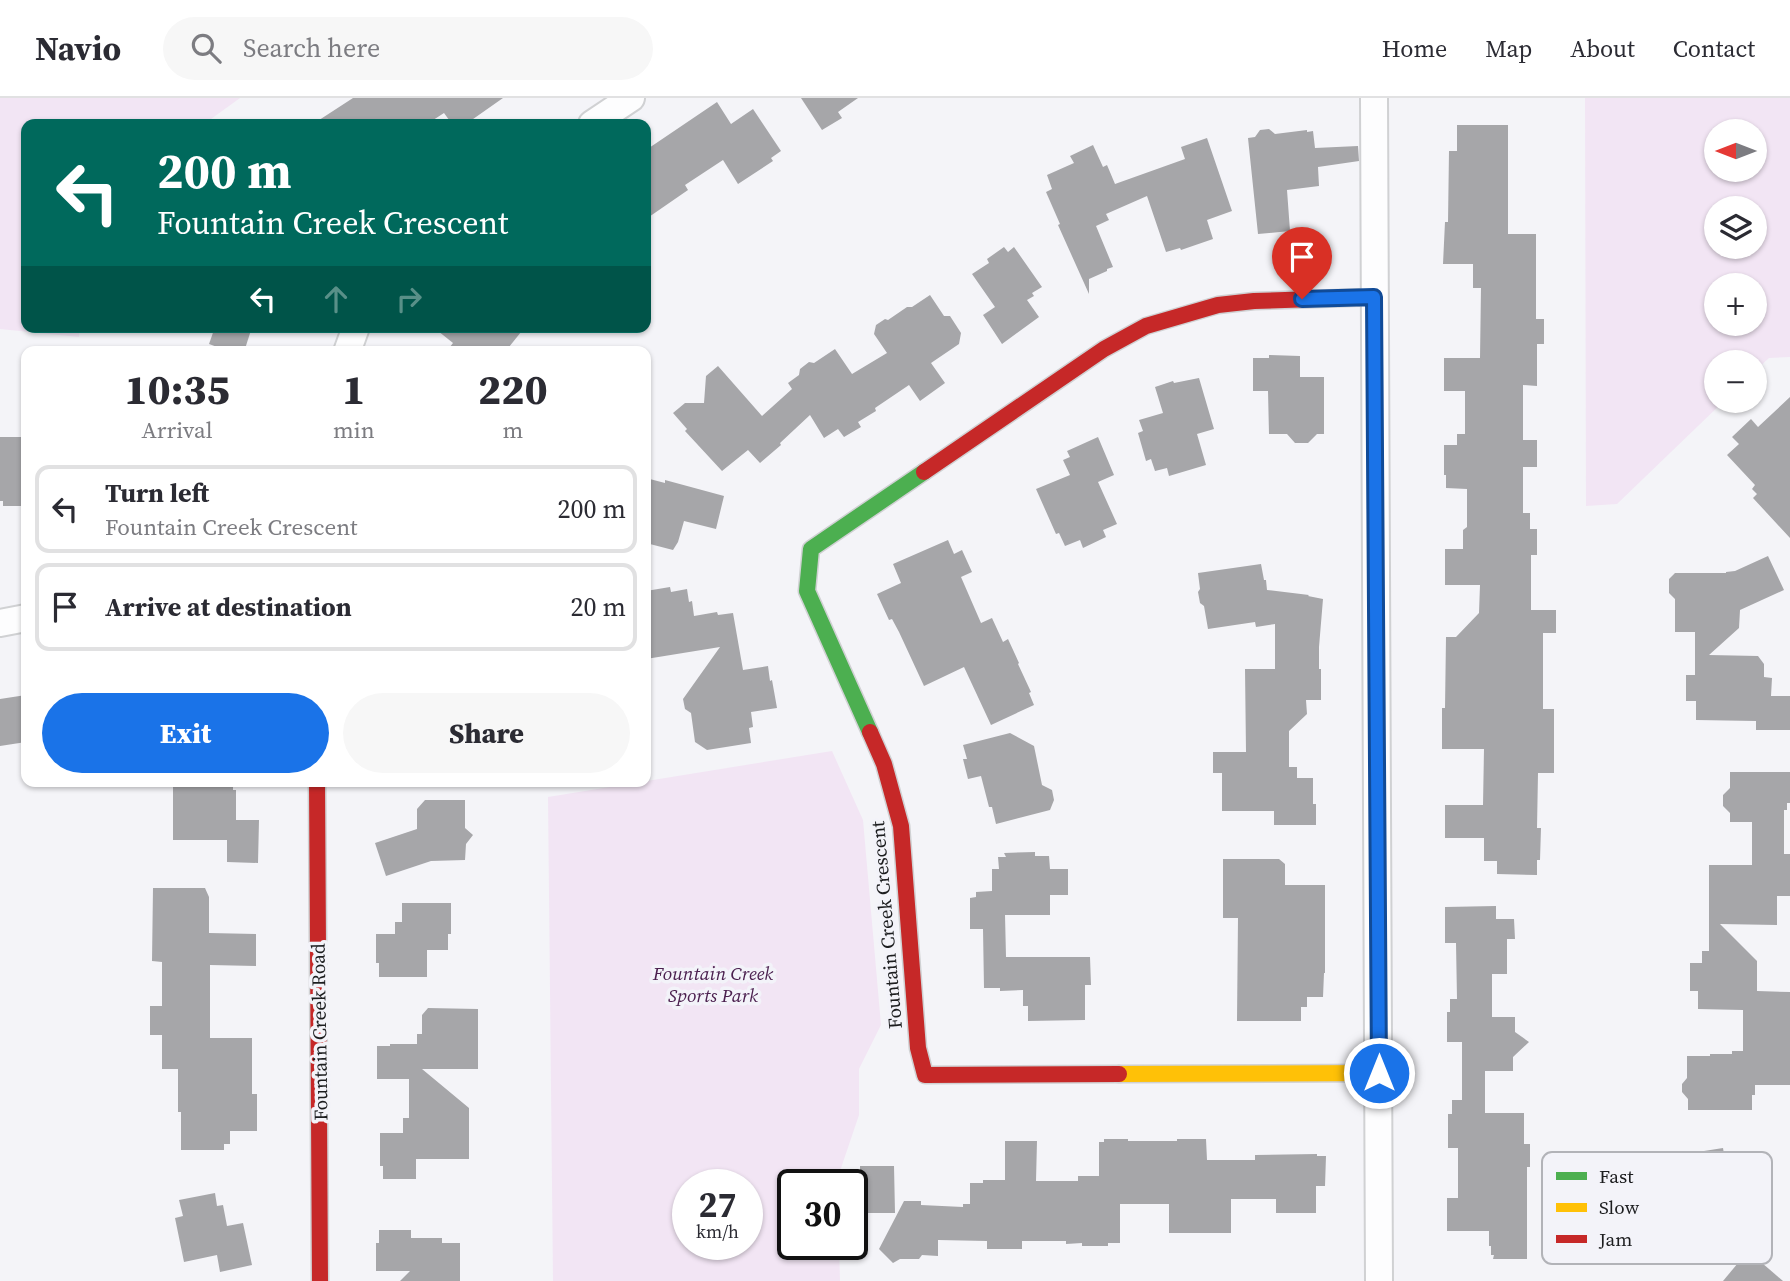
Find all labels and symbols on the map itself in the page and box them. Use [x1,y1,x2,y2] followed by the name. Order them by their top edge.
[1704,119,1768,182] north arrow
[1272,227,1332,299] pin
[864,819,908,1030] street label: Fountain Creek Crescent
[304,943,334,1121] street label: Fountain Creek Road
[652,960,773,1008] park label: Fountain Creek Sports Park
[1342,1036,1416,1110] position arrow
[1542,1152,1772,1264] legend
[1599,1163,1634,1189] text: Fast
[777,1169,868,1260] speed limit sign: 30
[1599,1194,1640,1220] text: Slow
[1598,1226,1632,1252] text: Jam

